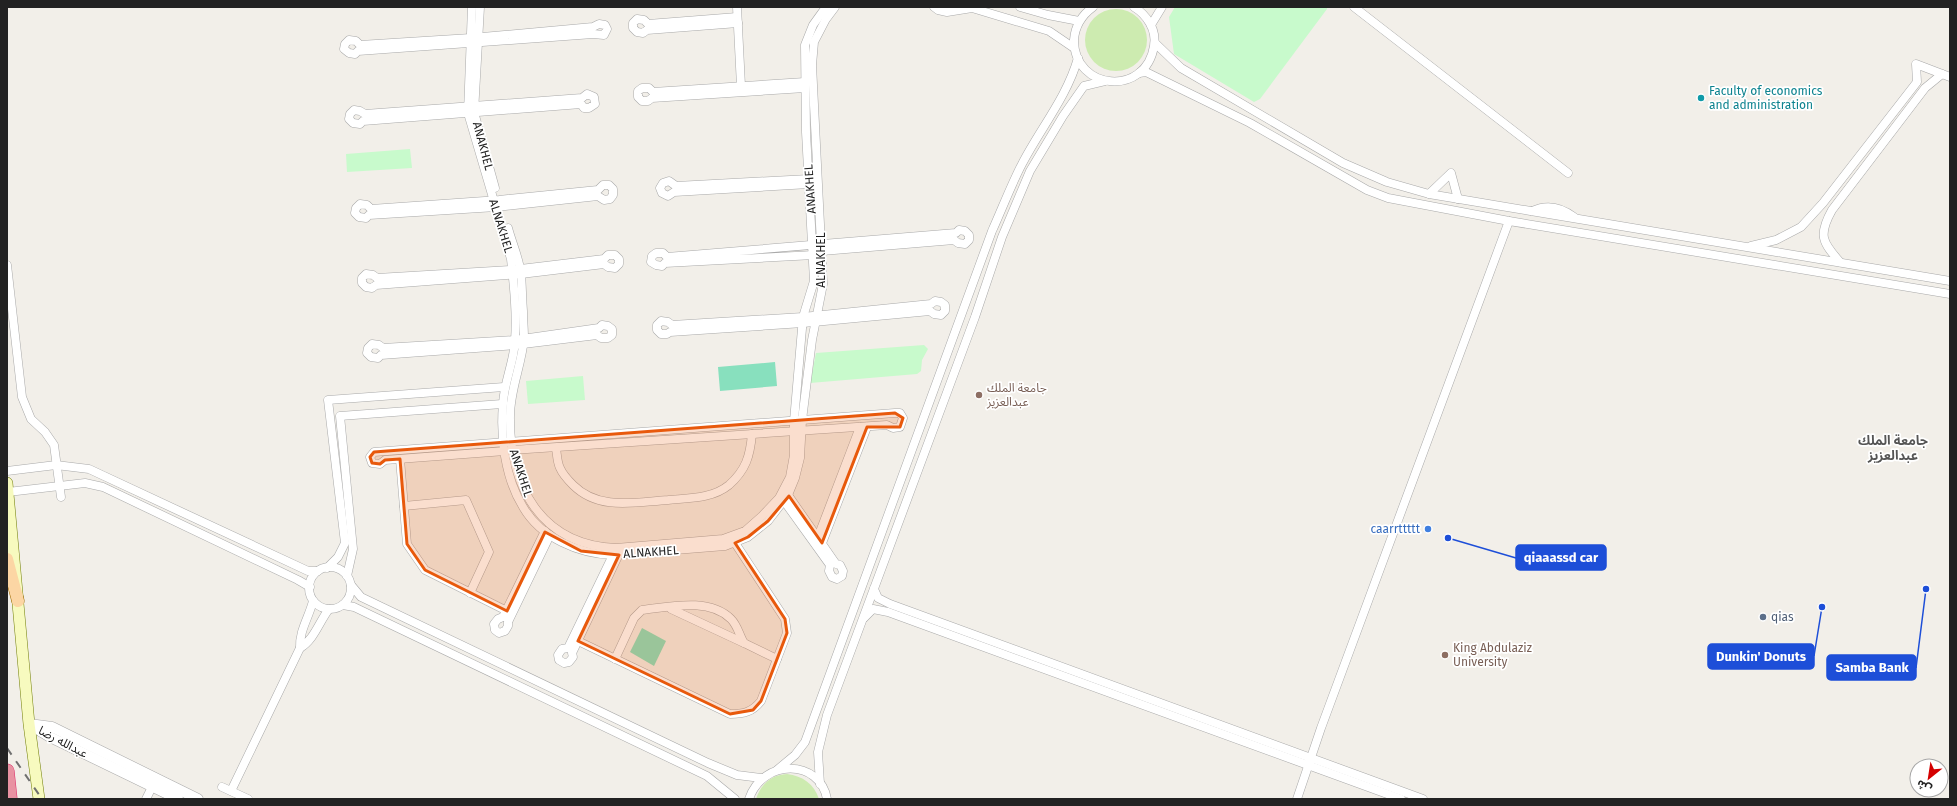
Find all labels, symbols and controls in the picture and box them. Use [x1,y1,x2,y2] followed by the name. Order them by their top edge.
[1709,84,1823,112] place label: Faculty of economics and administration
[1696,93,1706,103] marker: Faculty of economics and administration
[470,120,496,172] street label: ANAKHEL
[801,164,819,214] street label: ANAKHEL
[486,197,516,255] street label: ALNAKHEL
[814,232,828,288] street label: ALNAKHEL
[986,381,1047,409] place label: جامعة الملك عبدالعزيز
[974,390,984,400] marker: جامعة الملك عبدالعزيز
[1858,433,1928,463] district label: جامعة الملك عبدالعزيز
[507,447,535,499] street label: ANAKHEL
[1370,522,1421,536] place label: caarrttttt
[1423,524,1433,534] marker: caarrttttt
[623,543,679,561] street label: ALNAKHEL
[1516,545,1606,570] callout: qiaaassd car
[1524,550,1599,565] text: qiaaassd car
[1771,610,1794,624] place label: qias
[1758,612,1768,622] marker: qias
[1453,641,1532,669] place label: King Abdulaziz University
[1708,644,1814,669] callout: Dunkin' Donuts
[1716,649,1807,664] text: Dunkin' Donuts
[1440,650,1450,660] marker: King Abdulaziz University
[1827,655,1916,680] callout: Samba Bank
[1835,660,1909,675] text: Samba Bank
[36,723,90,761] street label: عبدالله رضا
[1909,758,1949,798] north arrow
[1914,777,1934,796] text: ش

